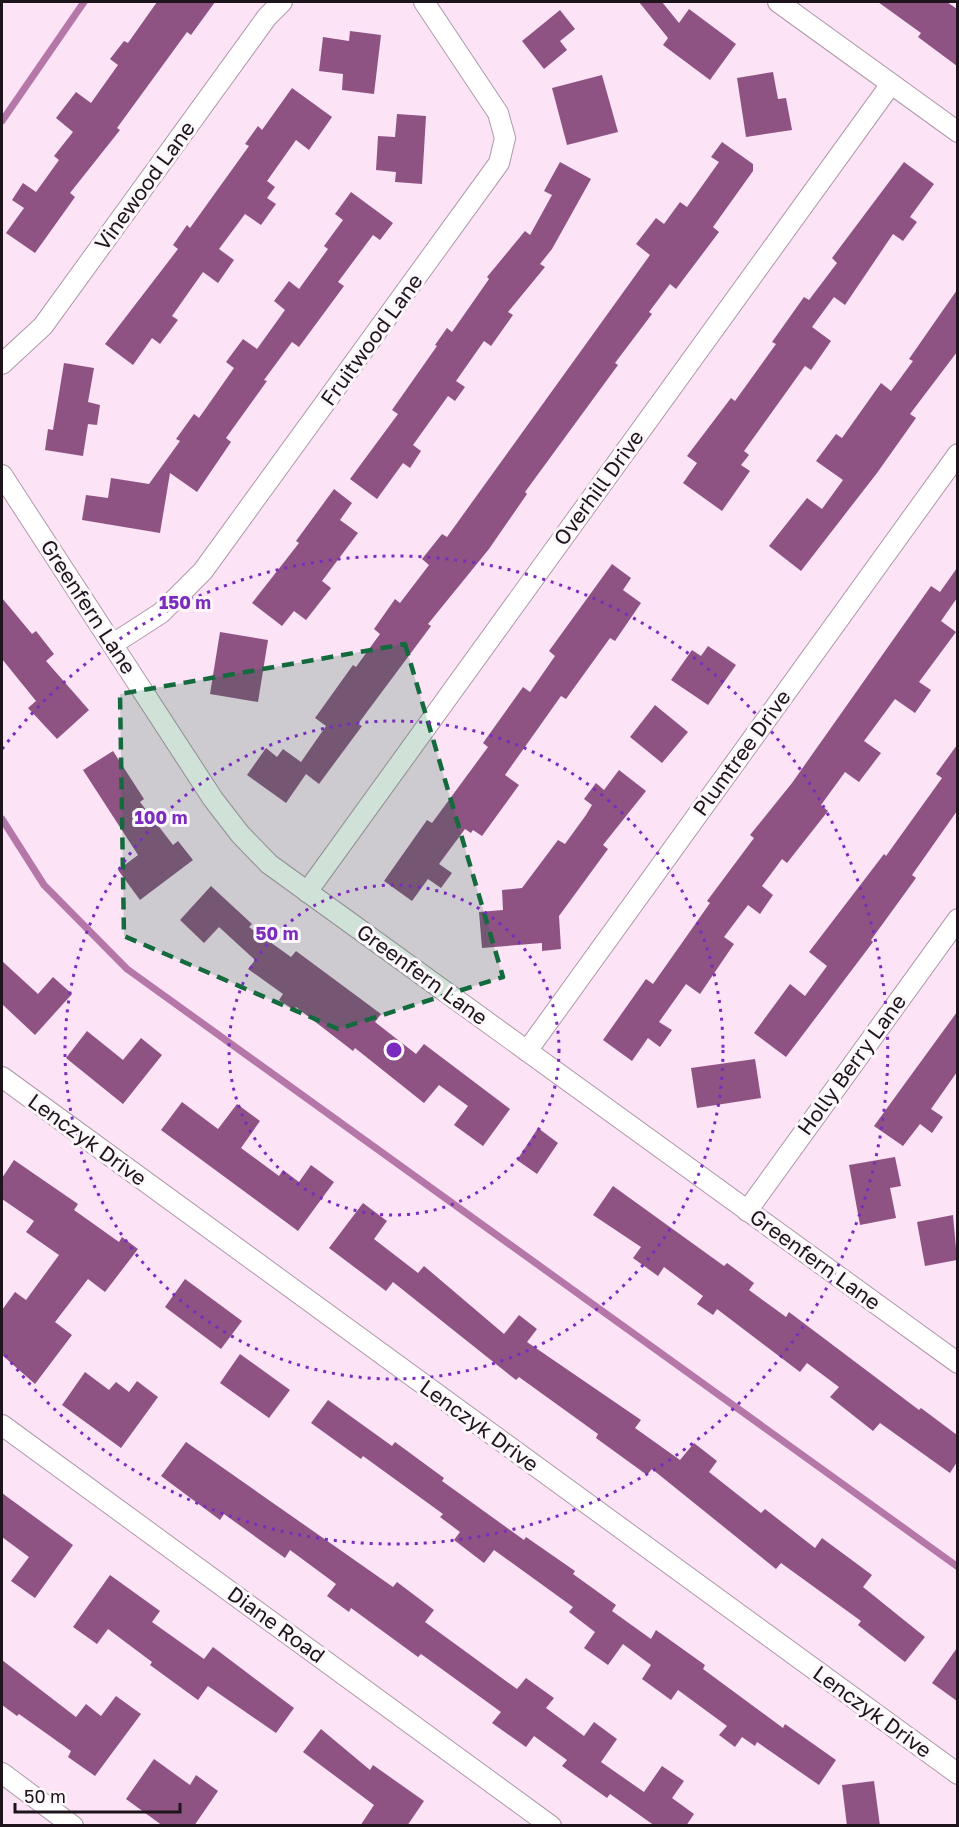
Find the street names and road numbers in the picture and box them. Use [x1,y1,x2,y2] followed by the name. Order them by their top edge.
[88,116,200,255] street label: Vinewood Lane
[315,268,428,411] street label: Fruitwood Lane
[548,425,649,550] street label: Overhill Drive
[36,534,142,679] street label: Greenfern Lane
[687,684,796,821] street label: Plumtree Drive
[352,918,493,1030] street label: Greenfern Lane
[791,989,911,1140] street label: Holly Berry Lane
[23,1087,152,1191] street label: Lenczyk Drive
[745,1203,886,1315] street label: Greenfern Lane
[415,1373,544,1477] street label: Lenczyk Drive
[223,1580,330,1668] street label: Diane Road
[808,1659,937,1763] street label: Lenczyk Drive

